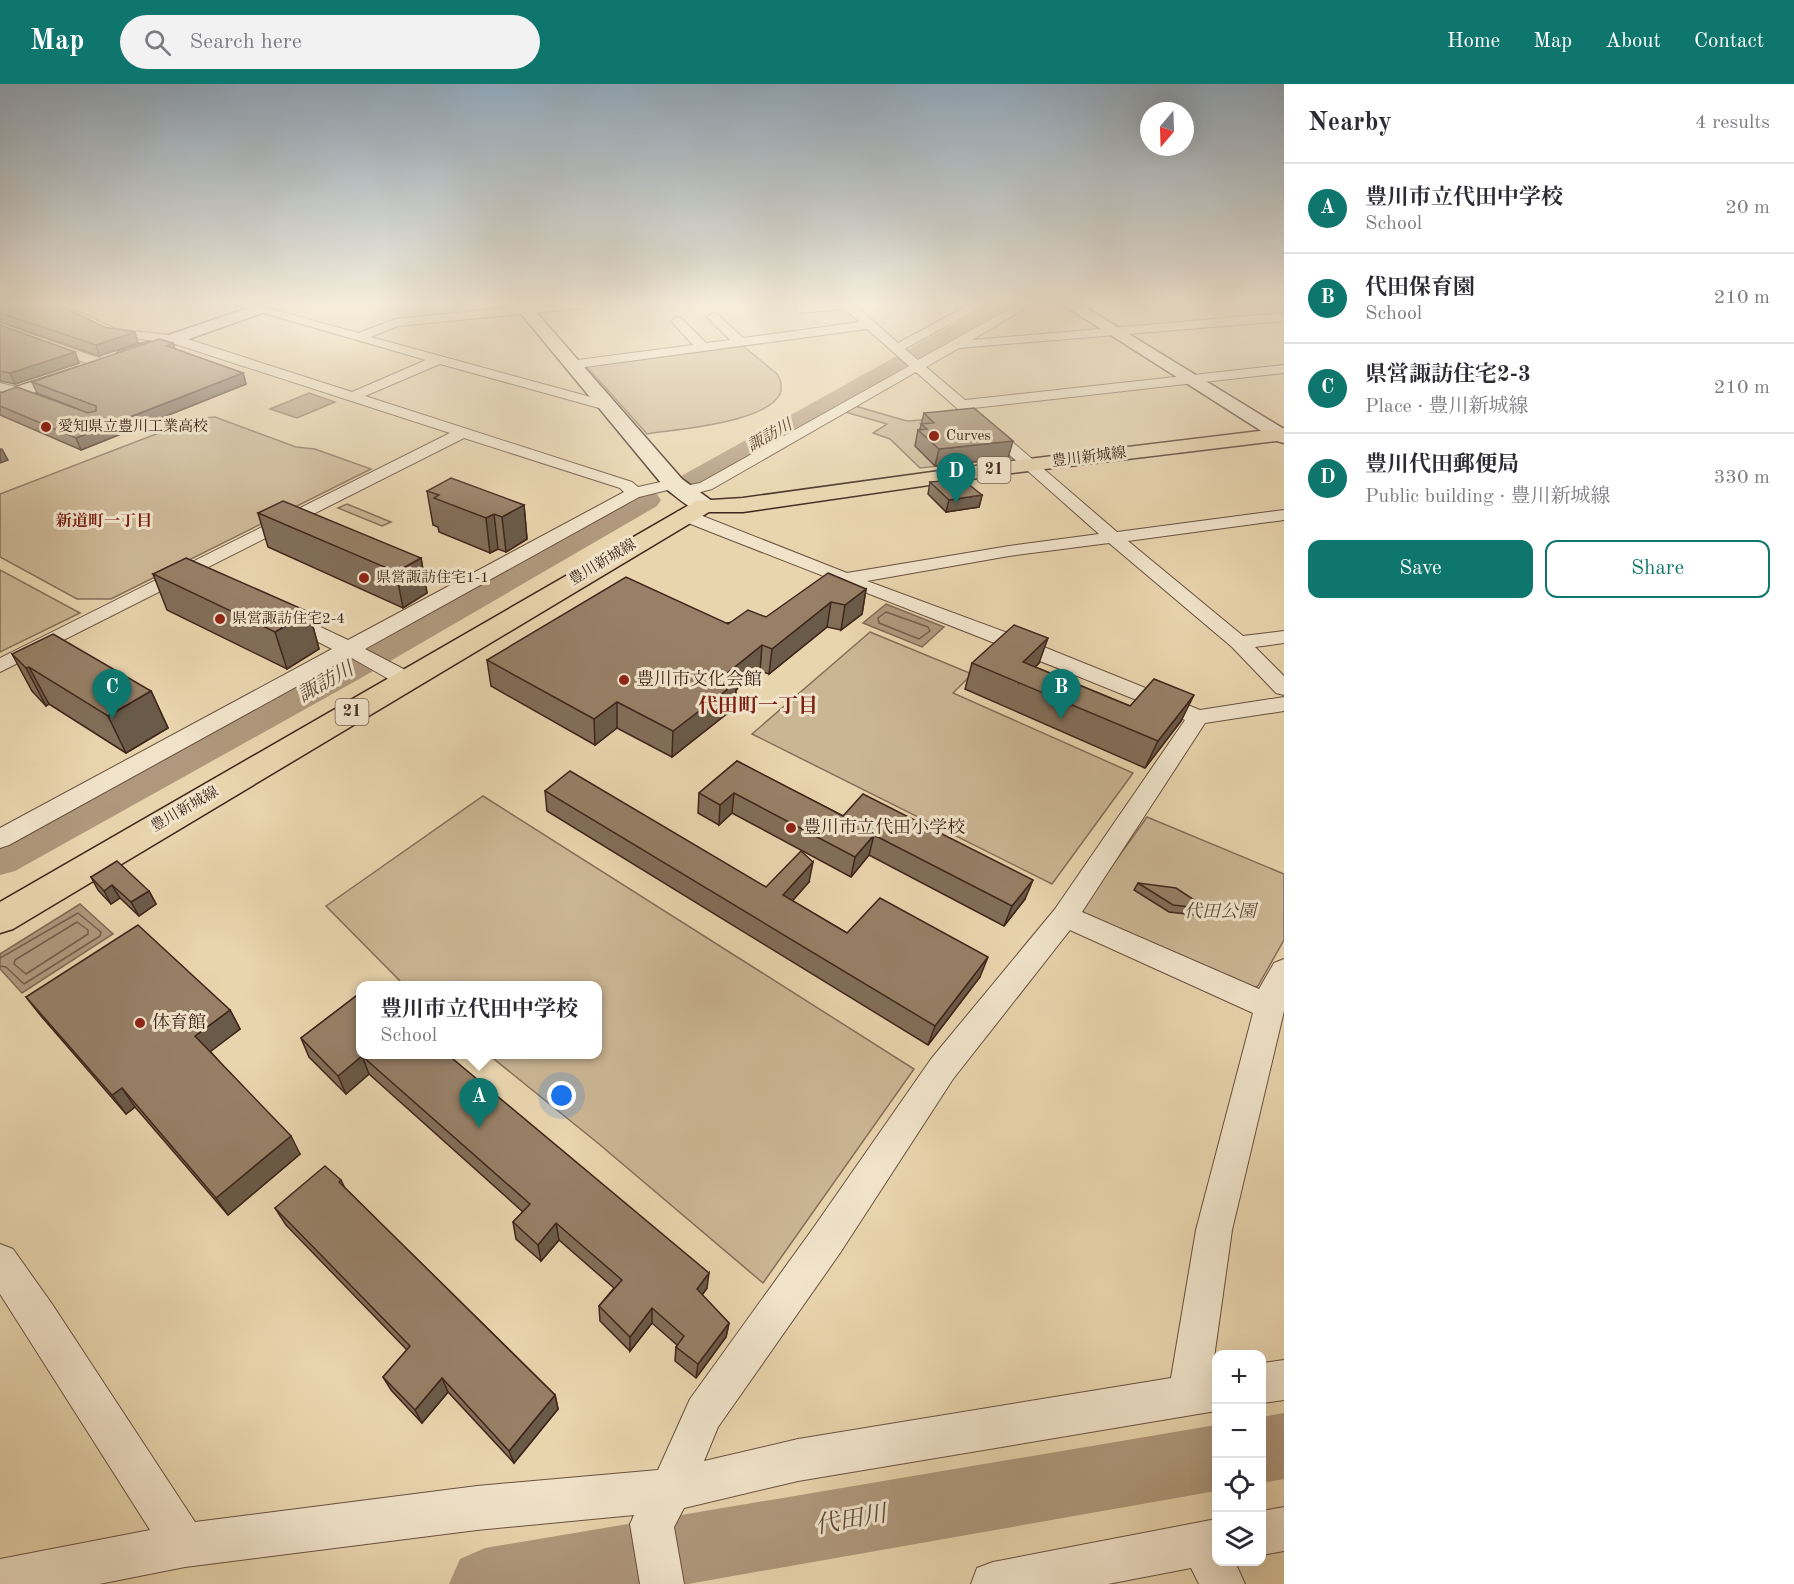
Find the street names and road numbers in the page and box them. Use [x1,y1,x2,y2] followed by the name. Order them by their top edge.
[1051,444,1127,470] street label: 豊川新城線
[978,457,1010,483] road number: 21
[566,536,639,589] street label: 豊川新城線
[336,699,368,725] road number: 21
[148,783,221,835] street label: 豊川新城線

